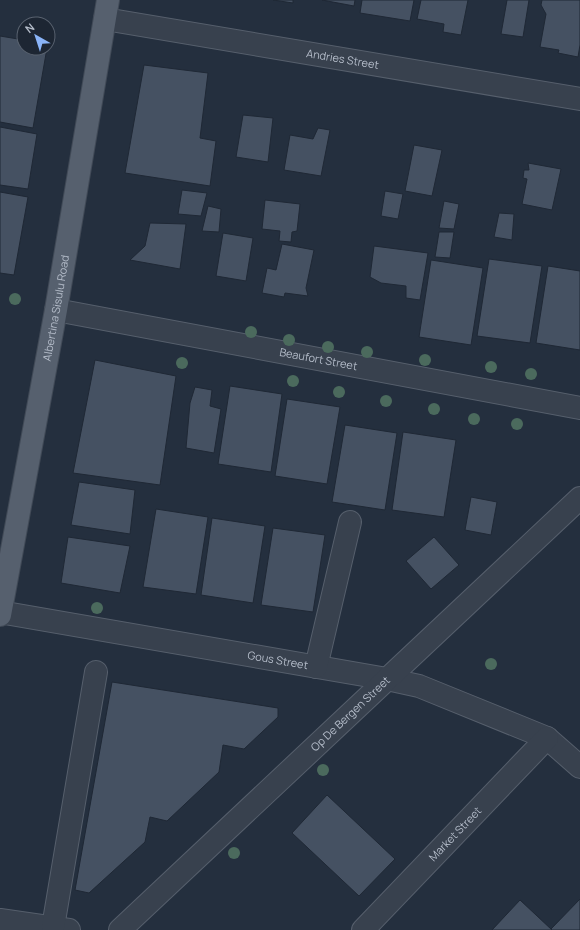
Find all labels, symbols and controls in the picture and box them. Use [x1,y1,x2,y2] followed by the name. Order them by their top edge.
[16,16,56,56] north arrow
[22,19,37,36] text: N
[305,45,380,72] street label: Andries Street
[39,254,72,362] street label: Albertina Sisulu Road
[278,344,359,373] street label: Beaufort Street
[247,647,309,672] street label: Gous Street
[307,672,393,754] street label: Op De Bergen Street
[425,803,484,864] street label: Market Street

